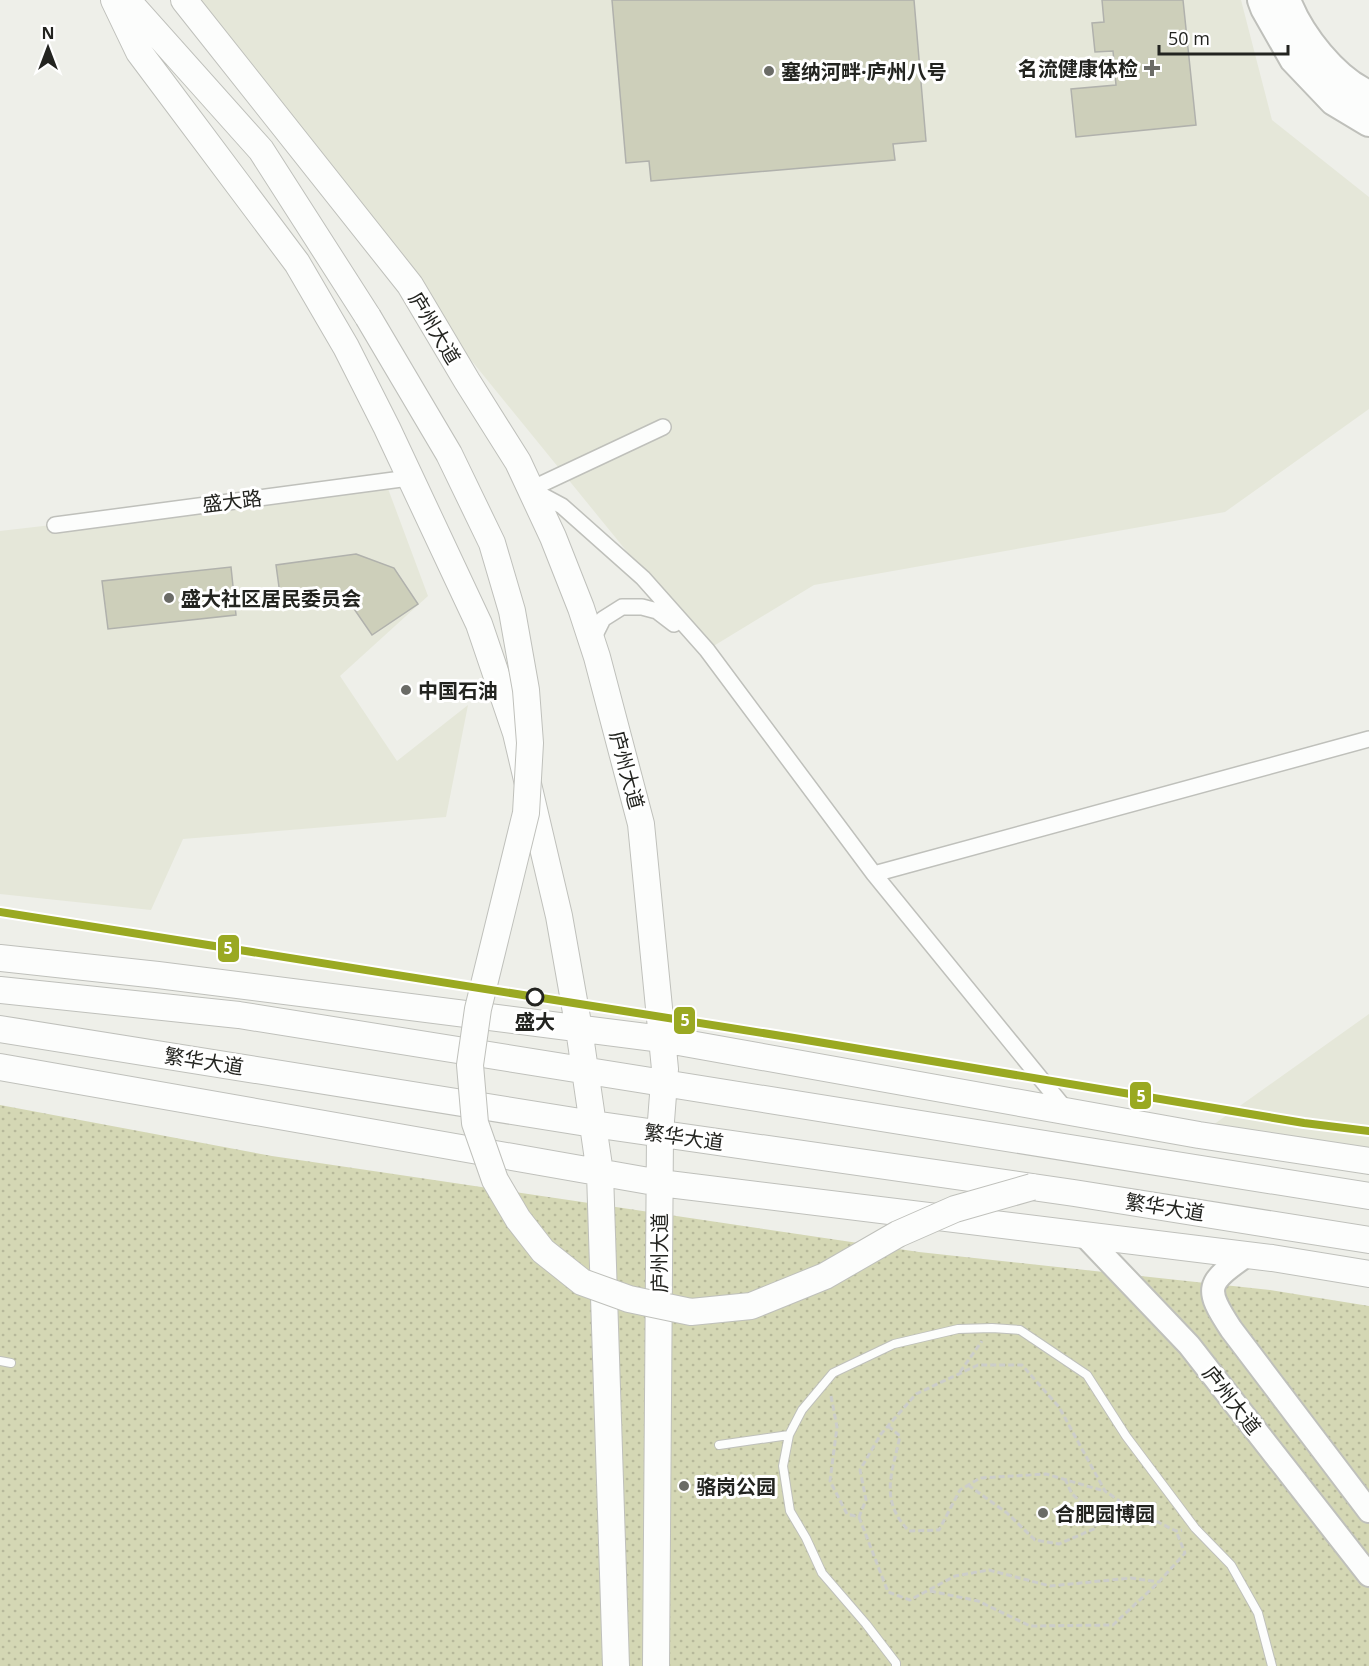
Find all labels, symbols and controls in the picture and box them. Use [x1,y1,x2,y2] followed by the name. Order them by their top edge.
[18,18,78,78] north arrow
[1159,18,1288,56] scale bar
[41,22,55,44] text: N
[1168,26,1210,50] text: 50 m
[1018,55,1138,82] place label: 名流健康体检
[781,58,947,85] place label: 塞纳河畔·庐州八号
[1143,59,1161,77] marker: 名流健康体检
[762,64,776,78] marker: 塞纳河畔·庐州八号
[403,287,467,369] street label: 庐州大道
[201,484,263,518] street label: 盛大路
[181,585,361,612] place label: 盛大社区居民委员会
[162,591,176,605] marker: 盛大社区居民委员会
[418,677,498,704] place label: 中国石油
[399,683,413,697] marker: 中国石油
[604,728,650,812] street label: 庐州大道
[217,934,240,963] line badge: 5
[223,937,233,959] text: 5
[526,988,544,1006] marker: 盛大
[673,1006,696,1035] line badge: 5
[515,1008,555,1035] place label: 盛大
[680,1009,690,1031] text: 5
[162,1041,246,1081] street label: 繁华大道
[1129,1081,1152,1110] line badge: 5
[1136,1085,1146,1107] text: 5
[643,1118,725,1156] street label: 繁华大道
[1123,1187,1207,1227] street label: 繁华大道
[646,1213,673,1293] street label: 庐州大道
[1197,1360,1267,1440] street label: 庐州大道
[696,1473,776,1500] place label: 骆岗公园
[677,1479,691,1493] marker: 骆岗公园
[1055,1500,1155,1527] place label: 合肥园博园
[1036,1506,1050,1520] marker: 合肥园博园

